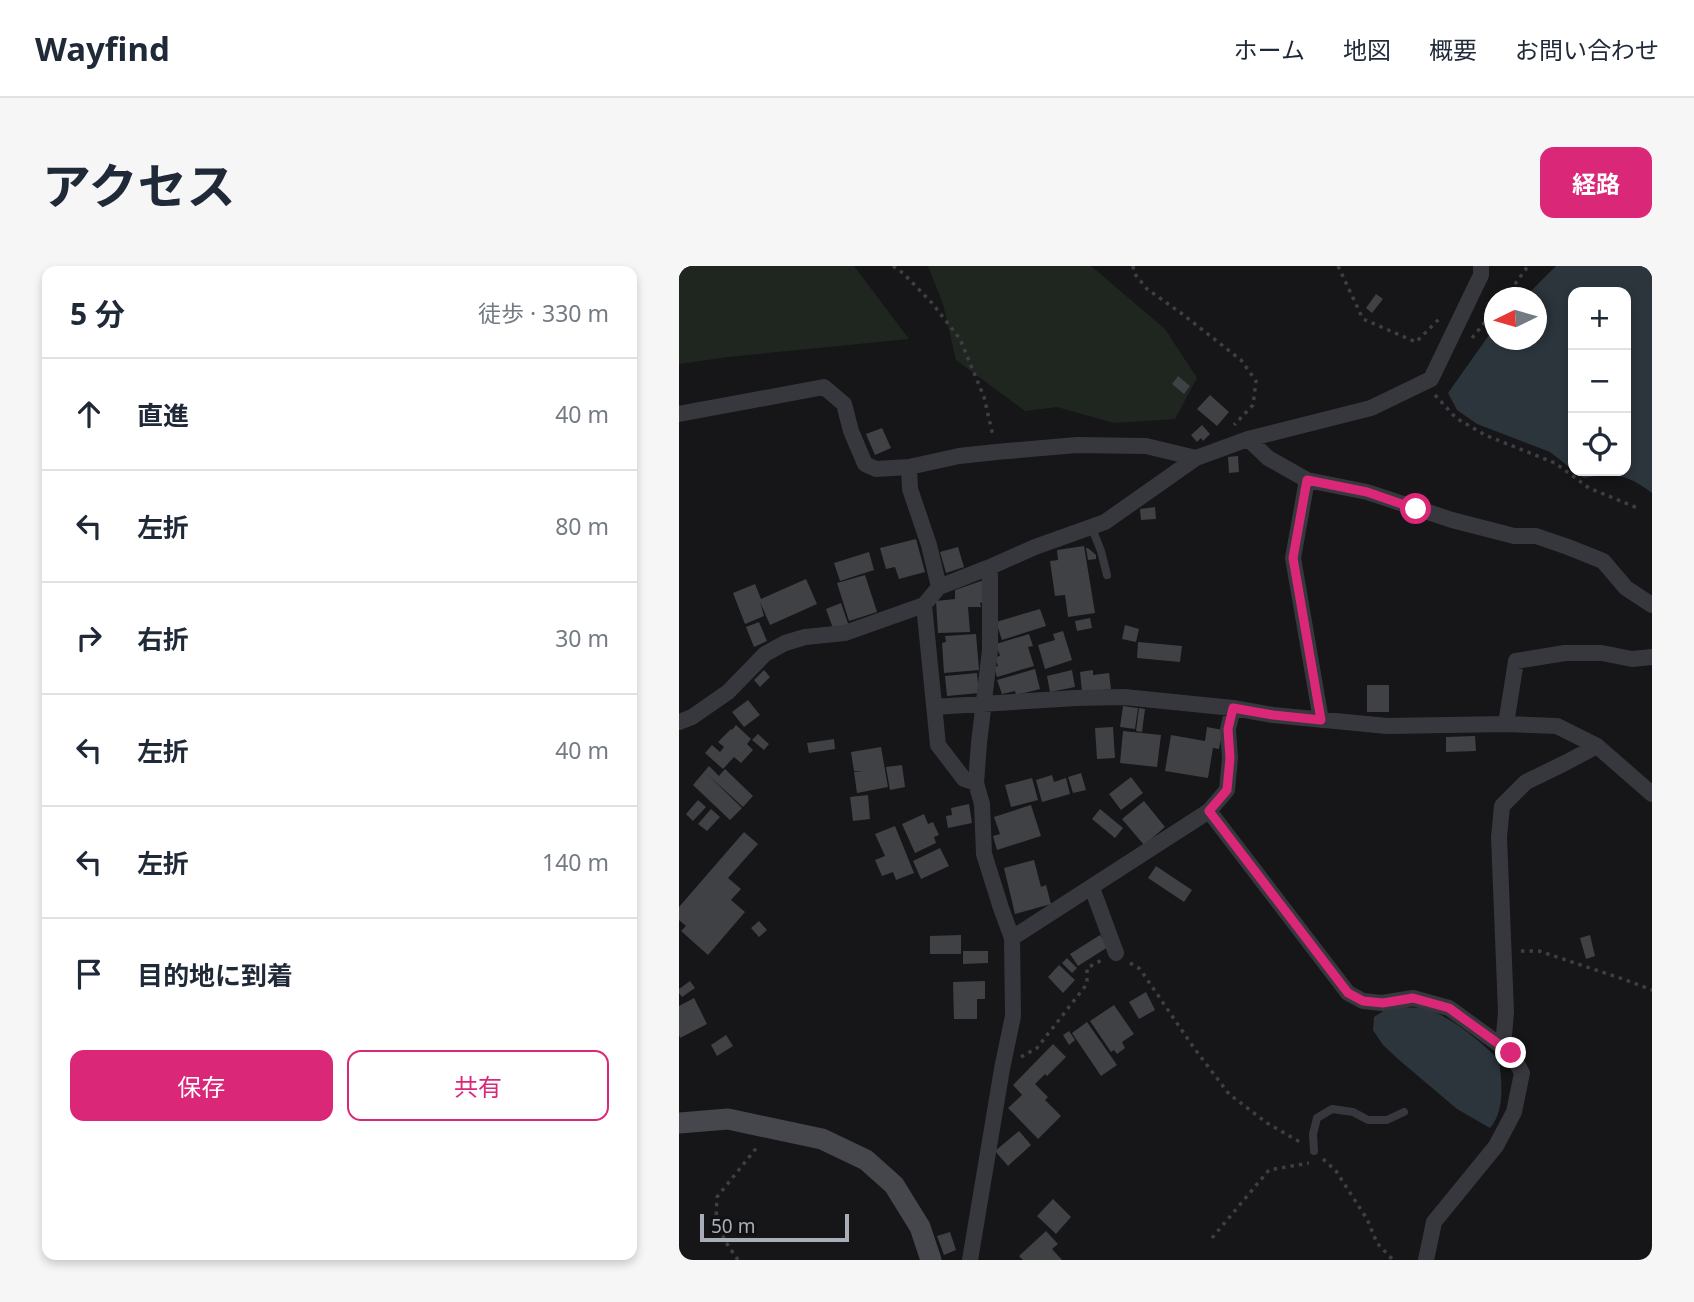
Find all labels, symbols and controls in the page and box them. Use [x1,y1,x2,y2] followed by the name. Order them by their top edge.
[35,26,170,71] text: Wayfind
[1234,33,1305,66] text: ホーム
[1343,33,1391,66] text: 地図
[1429,33,1477,66] text: 概要
[1515,33,1659,66] text: お問い合わせ
[1540,147,1652,218] button: 経路
[42,152,236,218] text: アクセス
[1484,287,1547,350] north arrow
[1568,287,1631,476] map controls
[1568,287,1631,350] button: +
[70,293,125,334] text: 5 分
[478,297,609,329] text: 徒歩 · 330 m
[1568,350,1631,413] button: −
[70,395,108,433] icon: ahead
[137,397,189,433] text: 直進
[555,398,609,430] text: 40 m
[1568,413,1631,476] button: locate
[1400,493,1431,524] route start
[70,507,108,545] icon: left
[137,509,189,545] text: 左折
[555,510,609,542] text: 80 m
[70,619,108,657] icon: right
[137,621,189,657] text: 右折
[555,622,609,654] text: 30 m
[70,731,108,769] icon: left
[137,733,189,769] text: 左折
[555,734,609,766] text: 40 m
[70,843,108,881] icon: left
[137,845,189,881] text: 左折
[542,846,609,878] text: 140 m
[70,955,108,993] icon: arrive
[137,957,293,993] text: 目的地に到着
[1495,1037,1526,1068] route end
[70,1050,333,1121] button: 保存
[347,1050,609,1121] button: 共有
[700,1211,849,1243] scale bar
[711,1213,755,1239] text: 50 m

